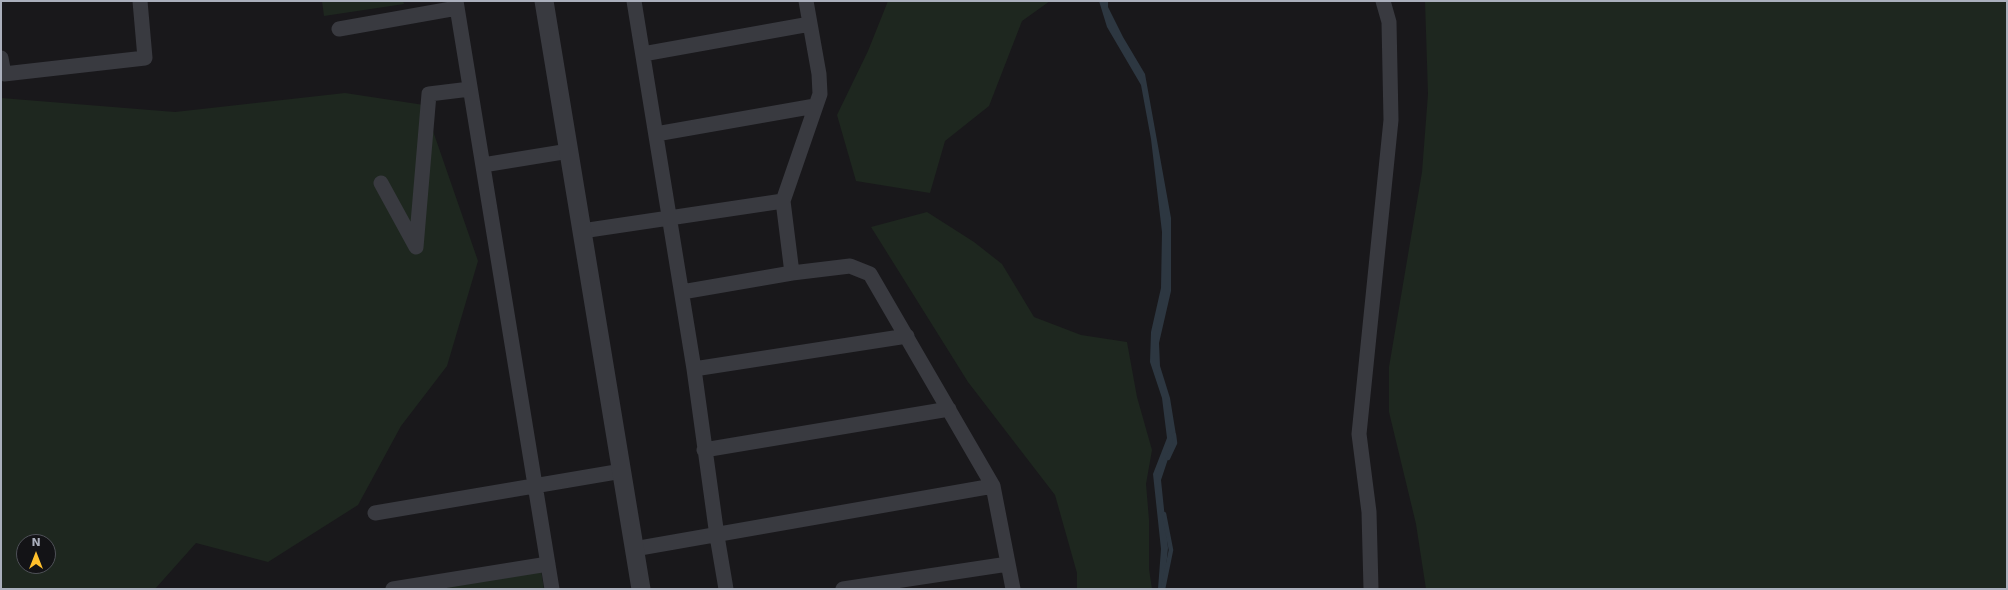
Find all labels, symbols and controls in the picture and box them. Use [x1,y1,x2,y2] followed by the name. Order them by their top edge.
[16,534,56,574] north arrow
[31,536,41,549] text: N

